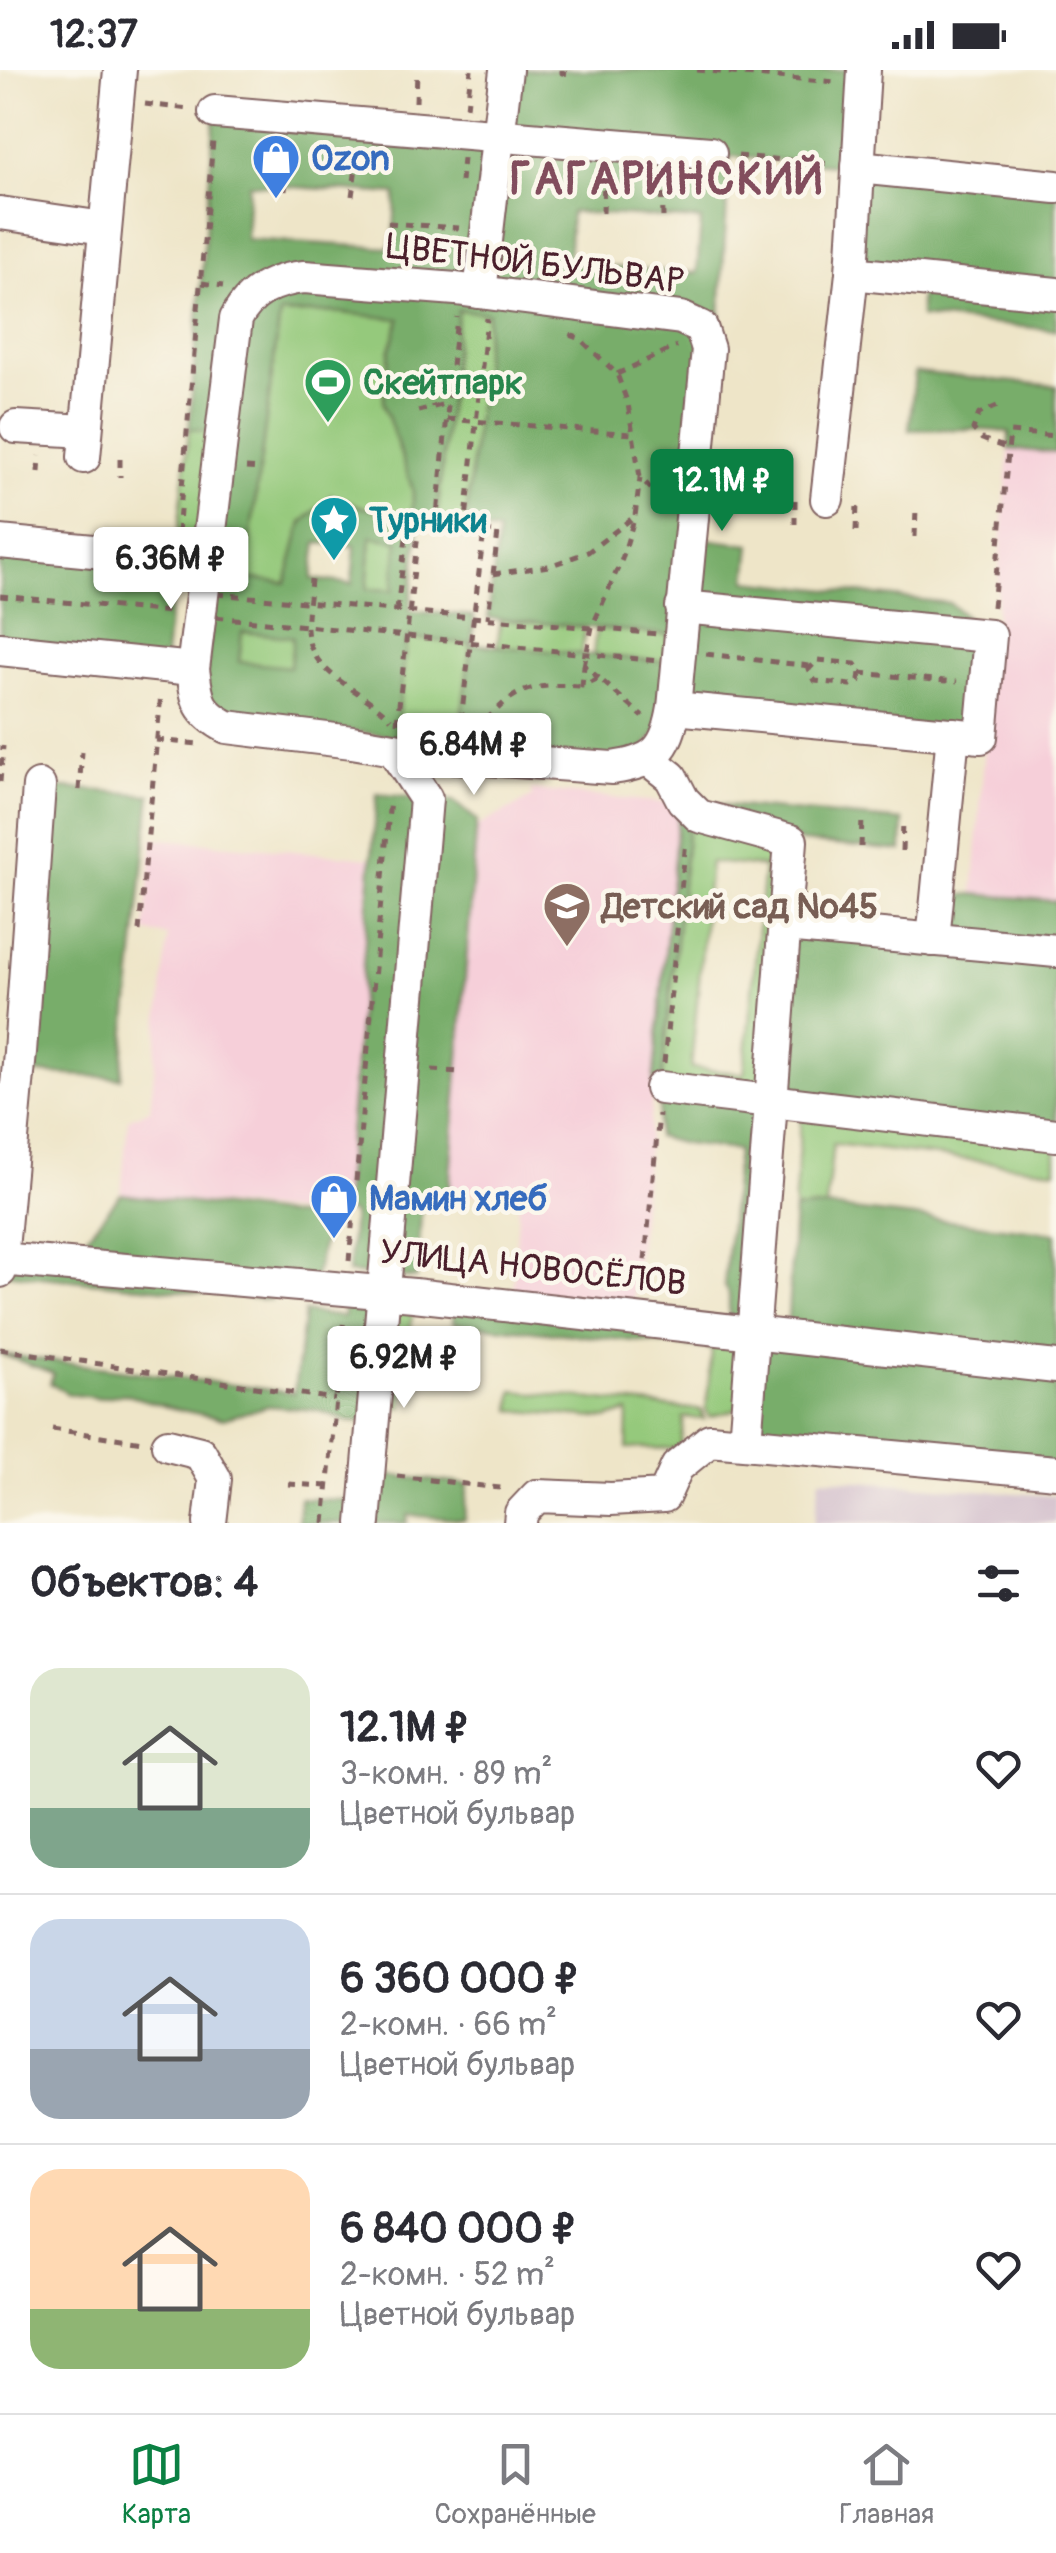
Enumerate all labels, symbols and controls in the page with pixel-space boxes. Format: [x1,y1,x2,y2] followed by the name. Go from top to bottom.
[50,11,138,59] text: 12:37
[250,132,302,200] shop icon: Ozon
[311,137,390,181] place label: Ozon
[510,152,824,208] district label: ГАГАРИНСКИЙ
[384,224,686,304] street label: ЦВЕТНОЙ БУЛЬВАР
[302,356,354,424] sports icon: Скейтпарк
[363,361,523,405] place label: Скейтпарк
[630,449,814,534] pin: 12.1M ₽
[672,461,772,501] text: 12.1M ₽
[308,494,360,562] place icon: Турники
[369,499,487,543] place label: Турники
[79,527,263,612] pin: 6.36M ₽
[115,539,227,579] text: 6.36M ₽
[382,713,566,798] pin: 6.84M ₽
[419,725,529,765] text: 6.84M ₽
[541,880,593,948] school or university icon: Детский сад №45
[600,885,878,929] place label: Детский сад №45
[308,1172,360,1240] shop icon: Мамин хлеб
[369,1177,547,1221] place label: Мамин хлеб
[378,1230,688,1306] street label: УЛИЦА НОВОСЁЛОВ
[312,1326,496,1411] pin: 6.92M ₽
[349,1338,459,1378] text: 6.92M ₽
[971,1556,1026,1611] icon: filters
[30,1557,258,1609] text: Объектов: 4
[340,1702,470,1754] text: 12.1M ₽
[110,1708,230,1828] icon: home
[971,1741,1026,1796] icon: heart
[340,1754,552,1794] text: 3-комн. · 89 m²
[340,1794,575,1834] text: Цветной бульвар
[340,1953,580,2005] text: 6 360 000 ₽
[110,1959,230,2079] icon: home
[971,1992,1026,2047] icon: heart
[340,2005,557,2045] text: 2-комн. · 66 m²
[340,2045,575,2085] text: Цветной бульвар
[340,2203,577,2255] text: 6 840 000 ₽
[110,2209,230,2329] icon: home
[971,2242,1026,2297] icon: heart
[340,2255,555,2295] text: 2-комн. · 52 m²
[340,2295,575,2335] text: Цветной бульвар
[122,2437,191,2532] tab: Карта
[434,2437,596,2532] tab: Сохранённые
[839,2437,934,2532] tab: Главная

